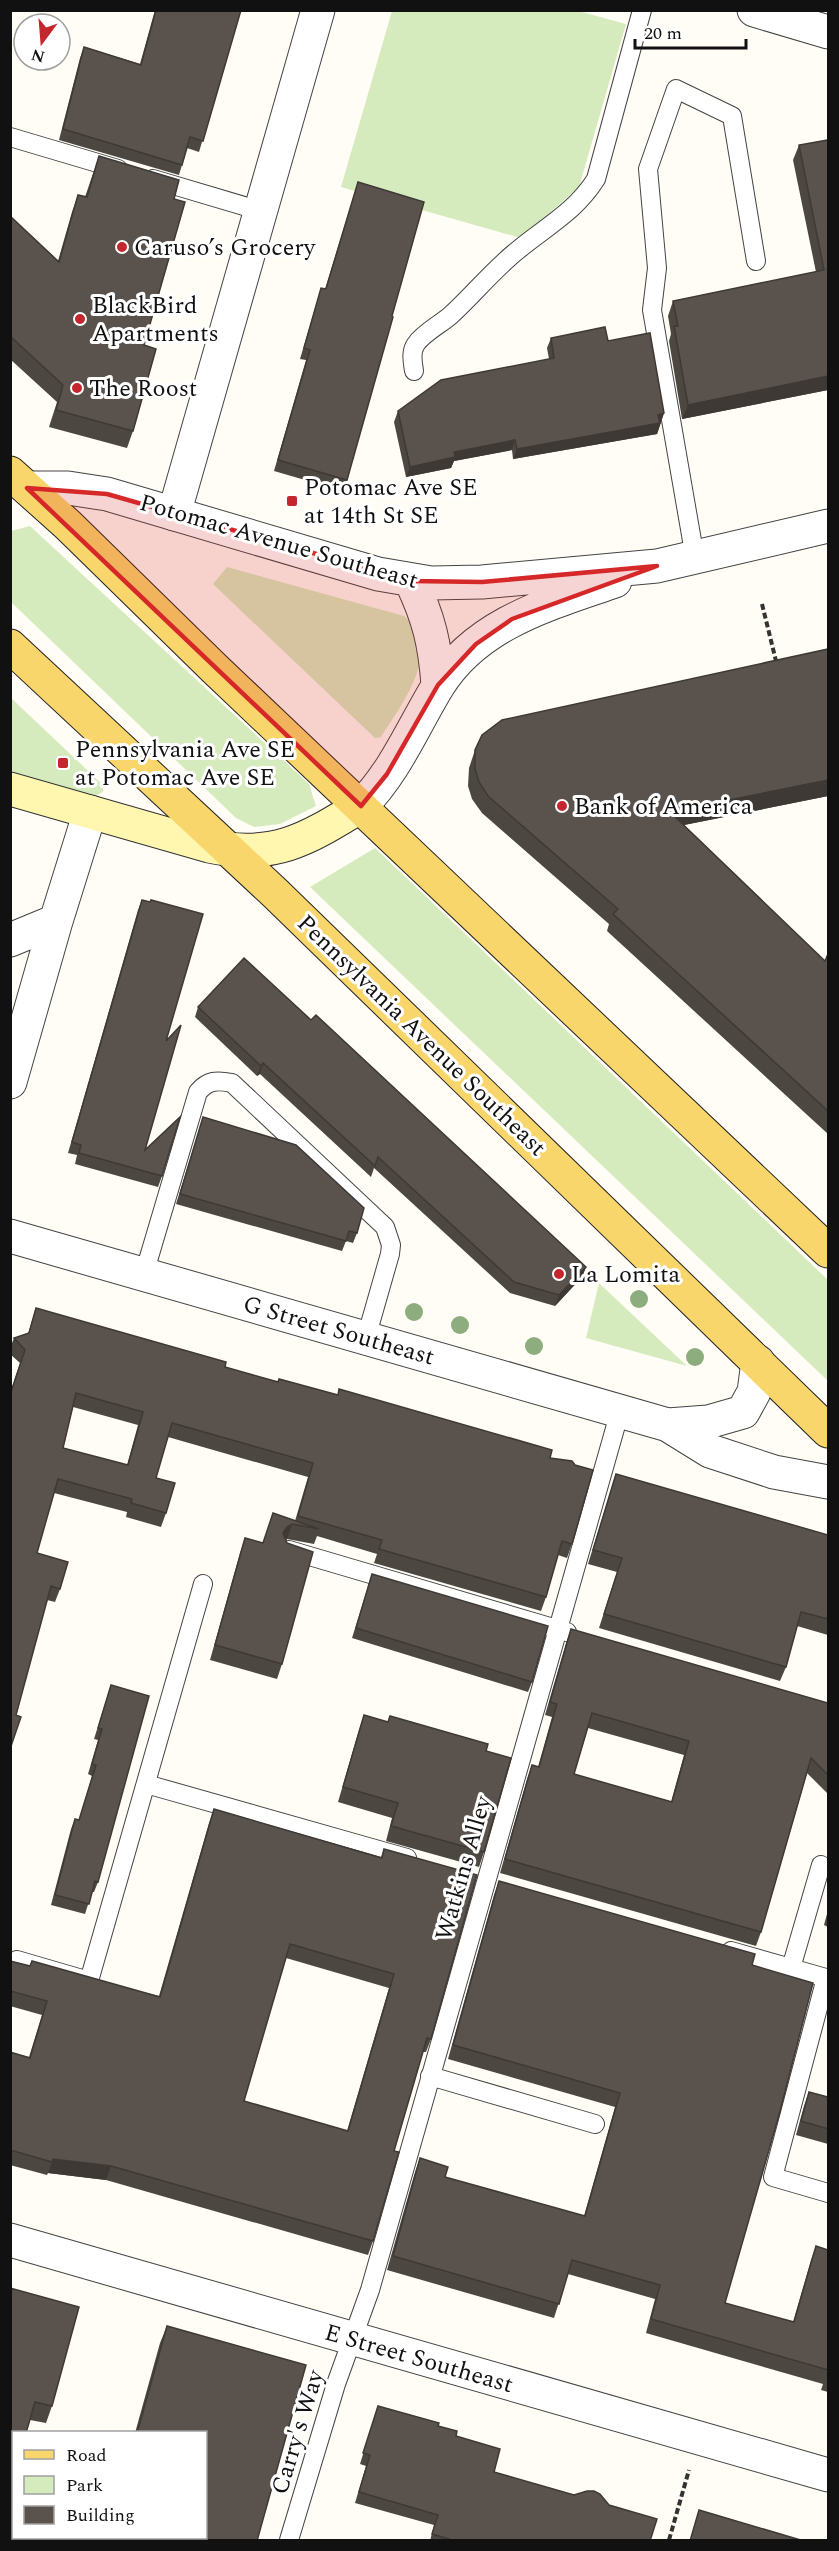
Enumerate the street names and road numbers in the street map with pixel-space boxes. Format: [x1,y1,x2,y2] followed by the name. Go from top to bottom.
[135,485,422,599] street label: Potomac Avenue Southeast
[288,906,554,1165] street label: Pennsylvania Avenue Southeast
[239,1286,439,1376] street label: G Street Southeast
[426,1790,502,1945] street label: Watkins Alley
[320,2315,517,2403] street label: E Street Southeast
[262,2364,334,2499] street label: Carry's Way

